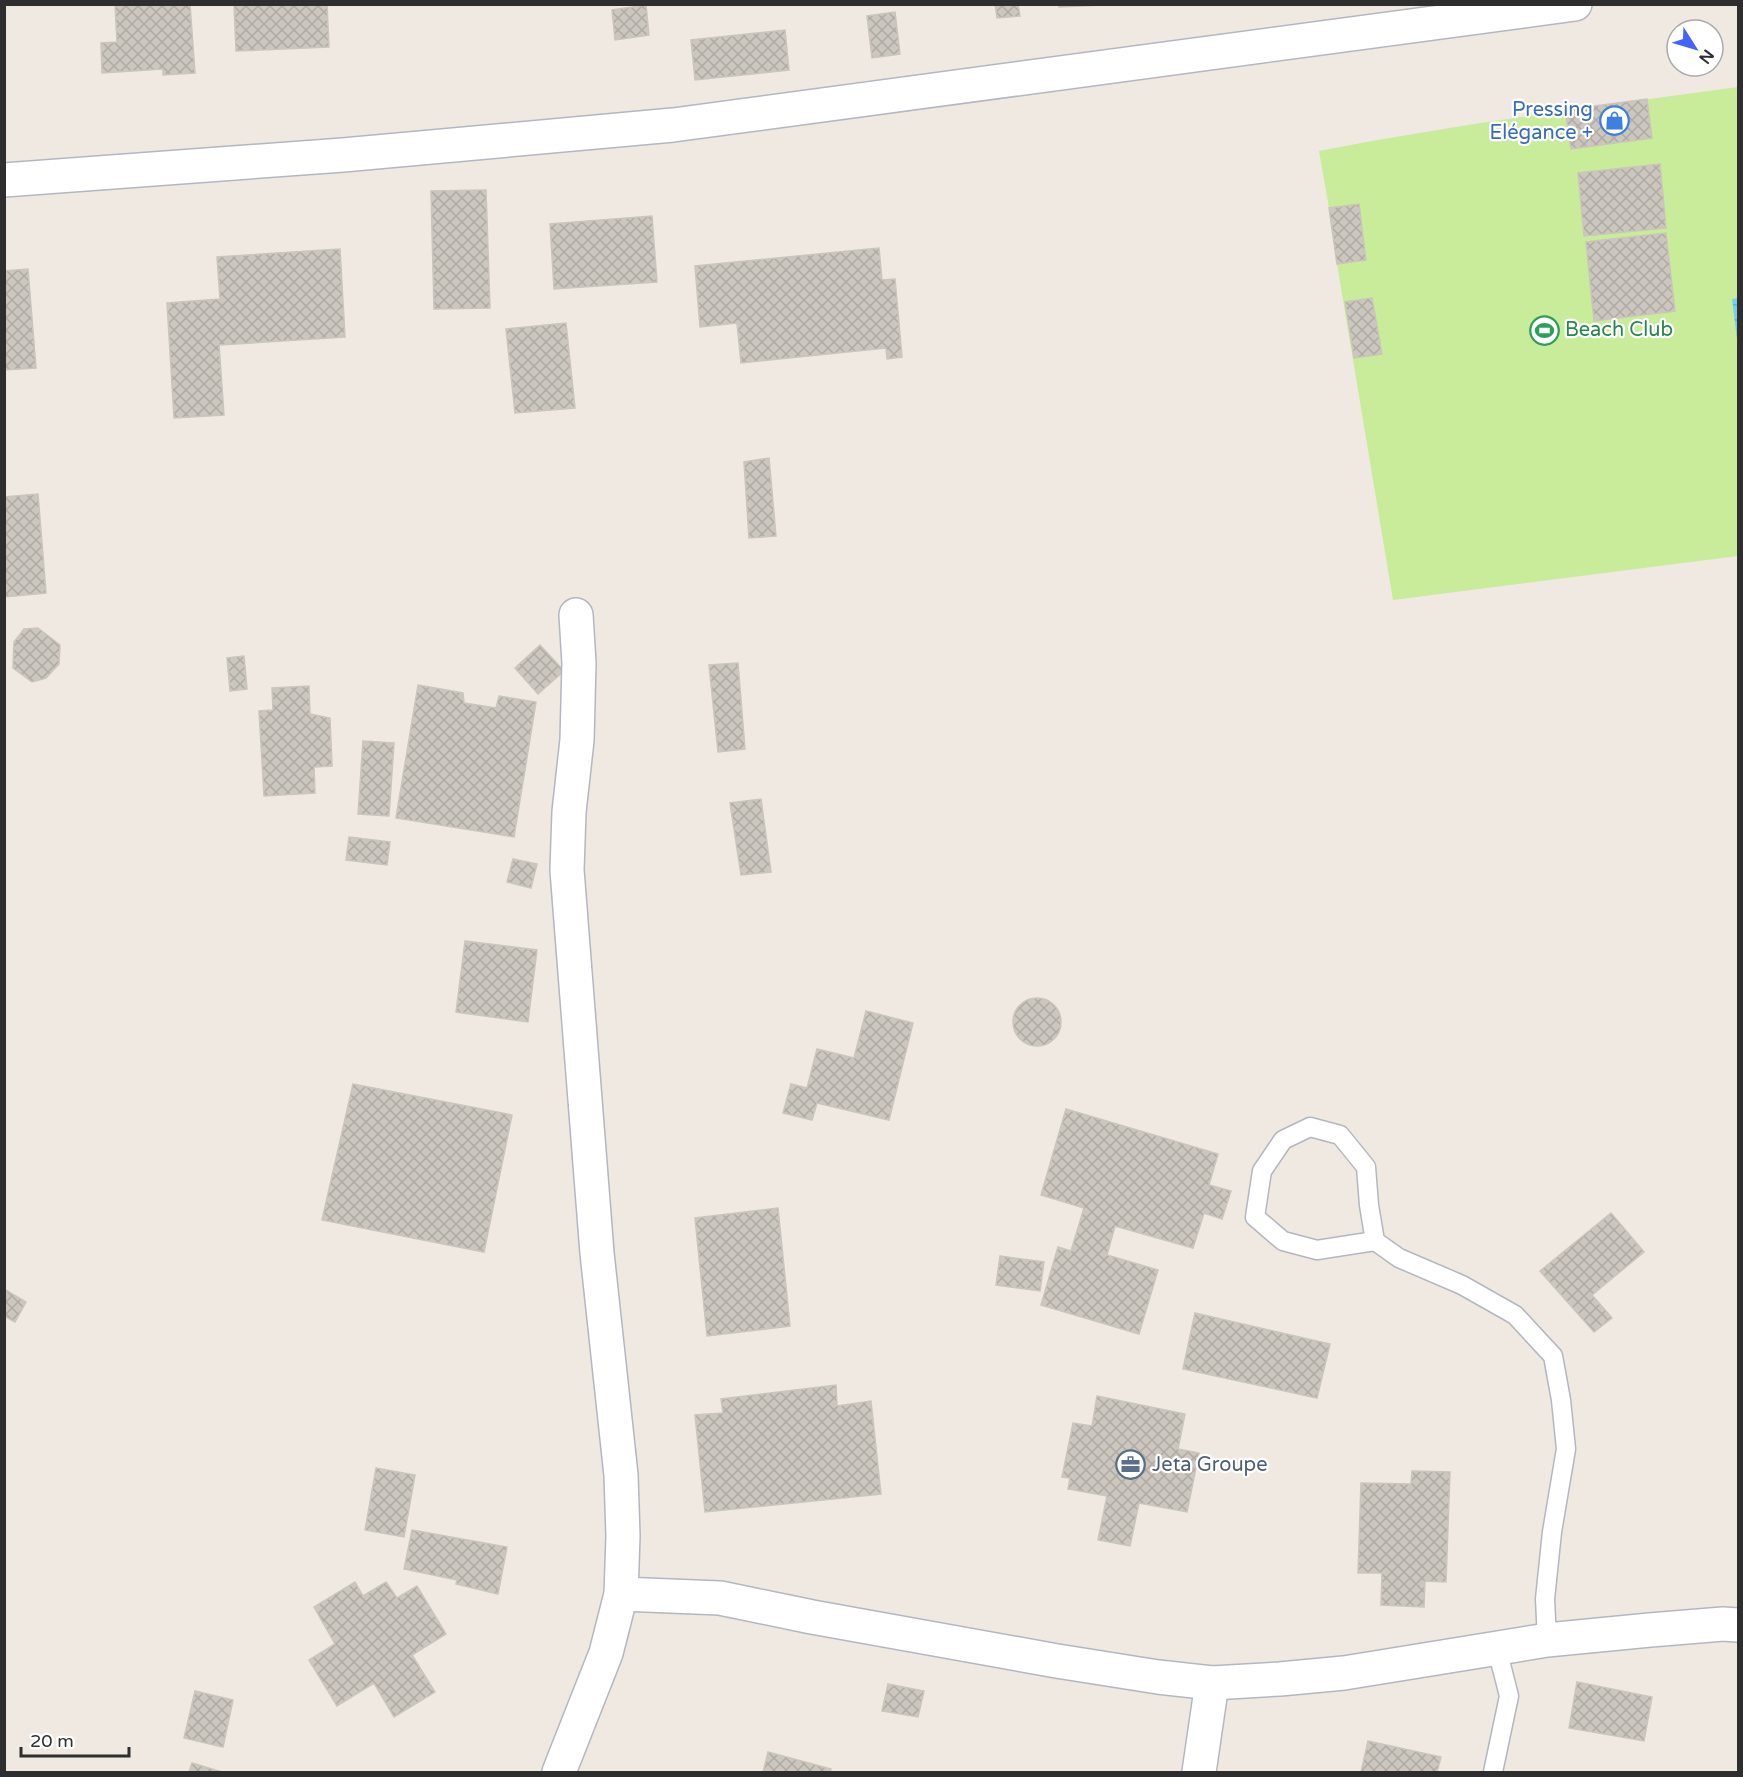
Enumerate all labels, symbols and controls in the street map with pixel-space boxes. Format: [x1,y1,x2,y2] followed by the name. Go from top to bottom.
[1665,18,1725,78] north arrow
[1694,45,1718,68] text: N
[1490,98,1593,145] place label: Pressing Elégance +
[1598,105,1630,137] shop icon: Pressing Elégance +
[1528,314,1560,346] sports icon: Beach Club
[1565,318,1673,342] place label: Beach Club
[1115,1449,1147,1481] office icon: Jeta Groupe
[1152,1453,1268,1477] place label: Jeta Groupe
[21,1720,129,1758] scale bar
[30,1730,74,1752] text: 20 m

